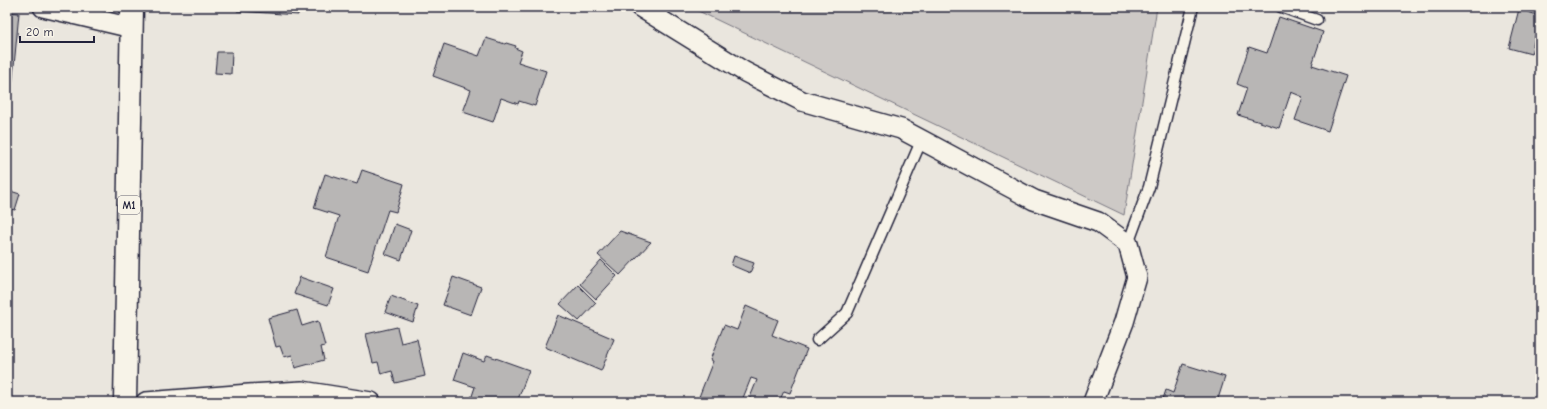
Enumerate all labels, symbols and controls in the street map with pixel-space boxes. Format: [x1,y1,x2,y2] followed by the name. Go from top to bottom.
[20,18,94,44] scale bar
[26,25,54,39] text: 20 m
[118,196,140,214] road number: M1

